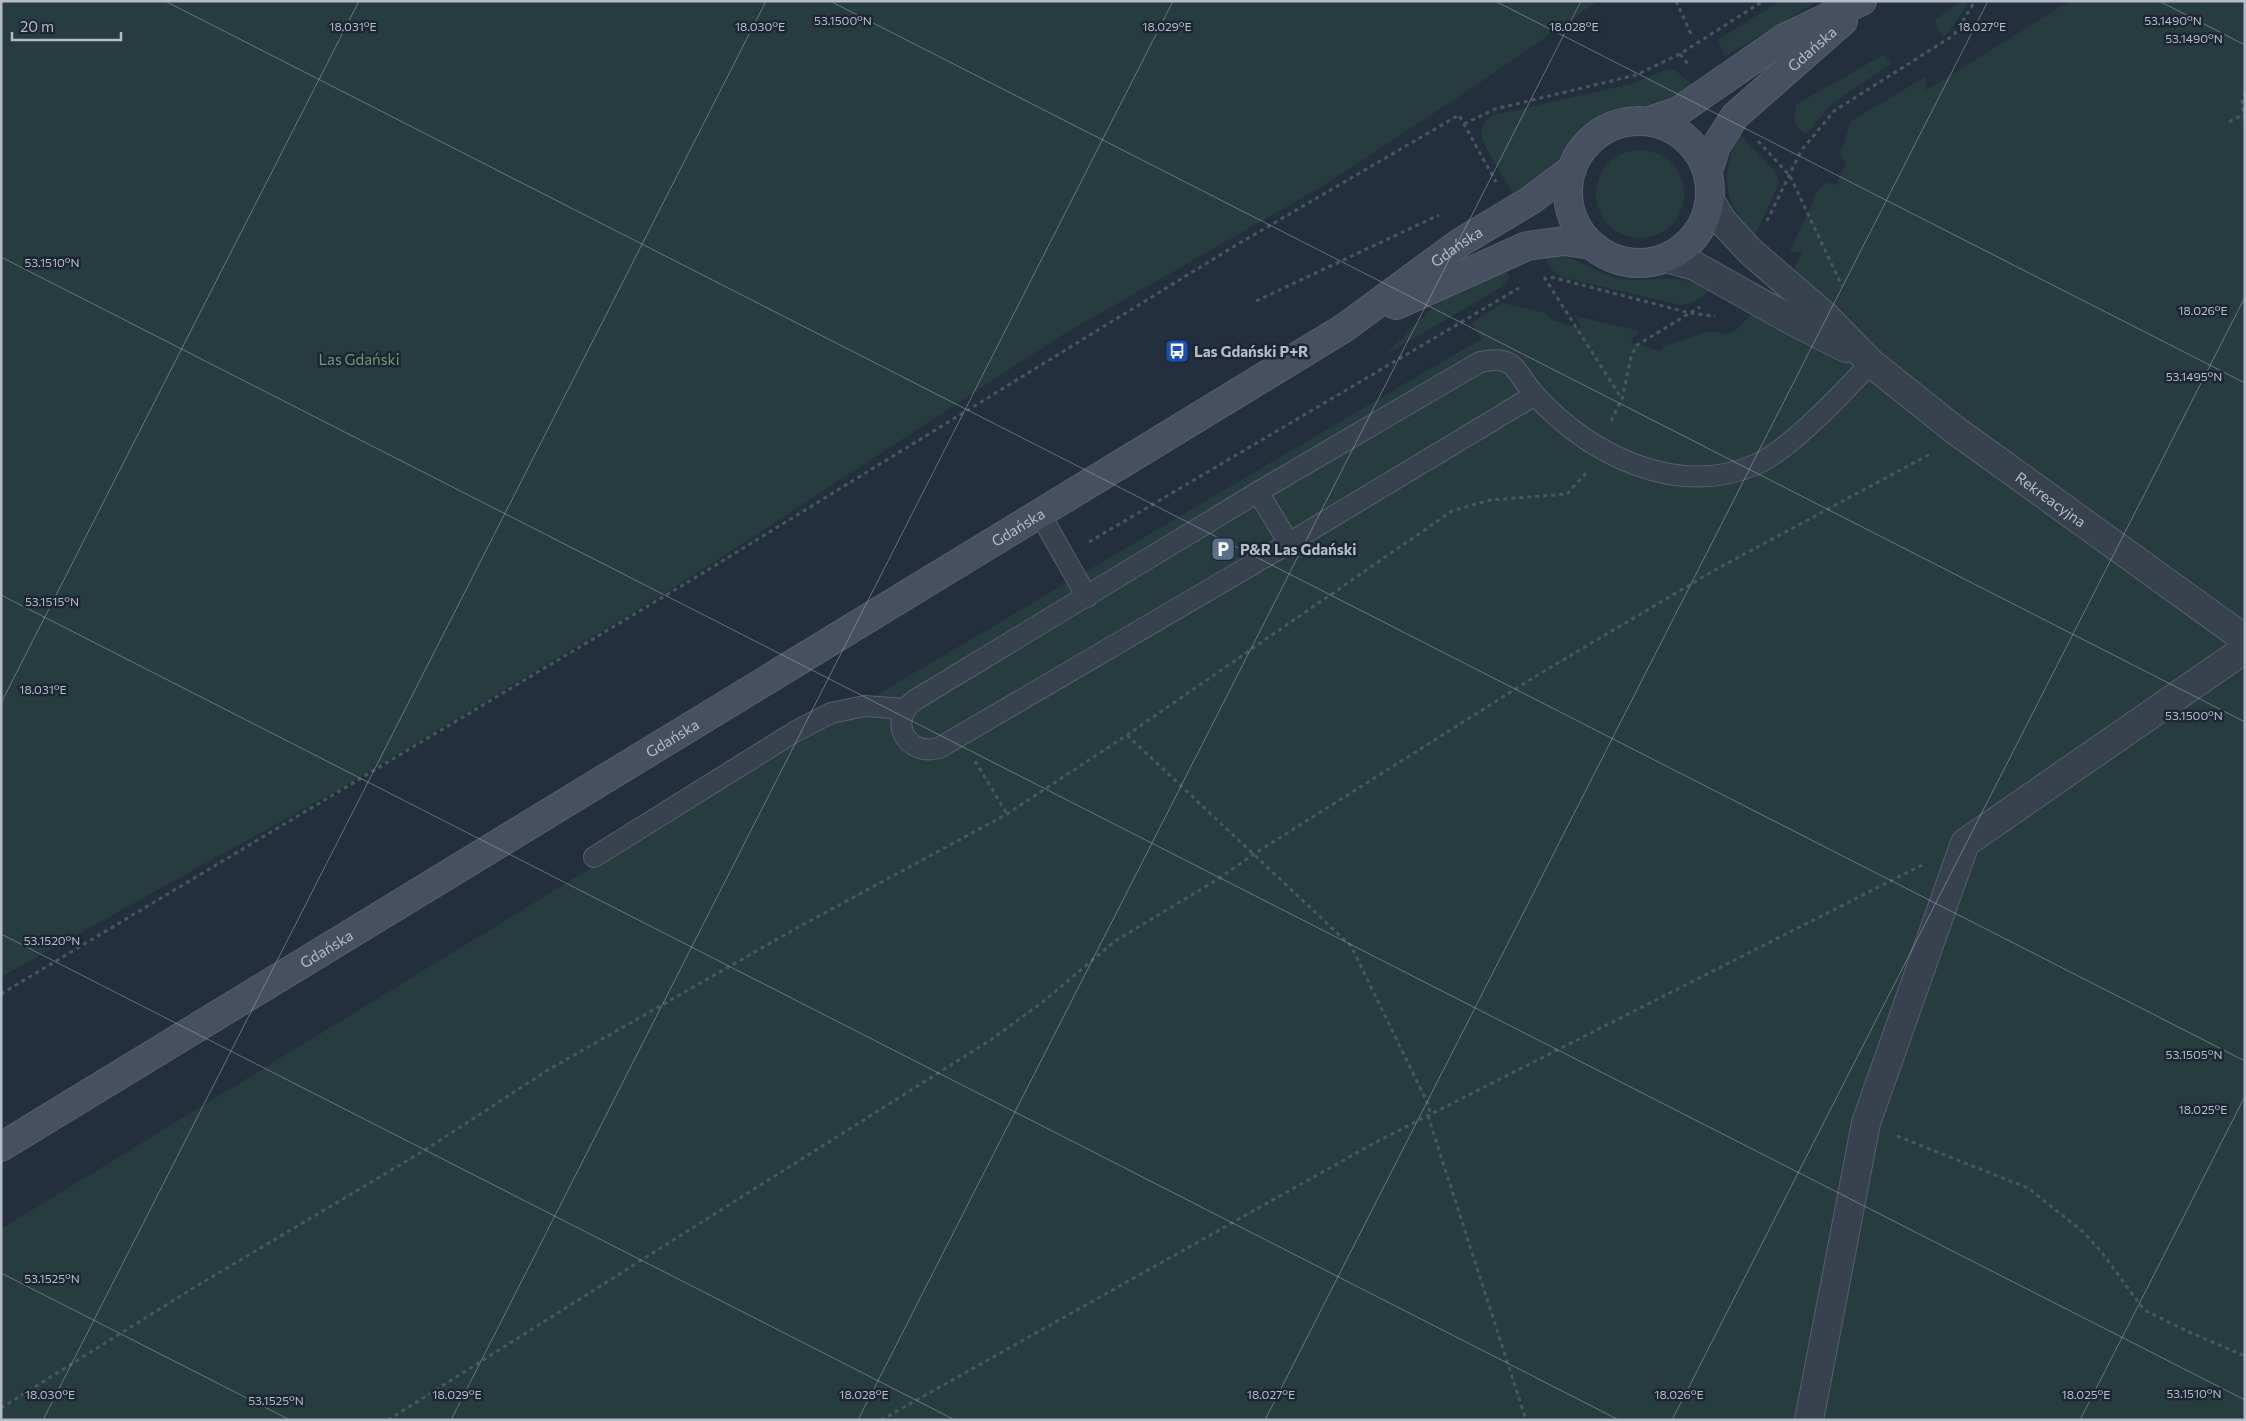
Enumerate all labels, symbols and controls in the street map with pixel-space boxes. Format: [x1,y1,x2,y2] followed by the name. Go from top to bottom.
[12,10,121,42] scale bar
[814,13,872,27] text: 53.1500°N
[2144,13,2202,27] text: 53.1490°N
[20,17,54,35] text: 20 m
[329,19,377,33] text: 18.031°E
[735,19,785,33] text: 18.030°E
[1142,19,1192,33] text: 18.029°E
[1549,19,1599,33] text: 18.028°E
[1958,19,2006,33] text: 18.027°E
[1784,22,1840,75] street label: Gdańska
[2165,31,2223,45] text: 53.1490°N
[1427,222,1486,270] street label: Gdańska
[24,255,80,269] text: 53.1510°N
[2178,303,2228,317] text: 18.026°E
[1164,338,1190,364] bus stop icon: Las Gdański P+R
[1194,342,1309,360] place label: Las Gdański P+R
[318,350,400,368] park label: Las Gdański
[2166,369,2222,383] text: 53.1495°N
[2012,468,2090,531] street label: Rekreacyjna
[988,504,1048,550] street label: Gdańska
[1210,536,1236,562] parking icon: P&R Las Gdański
[1240,540,1357,558] place label: P&R Las Gdański
[25,594,79,608] text: 53.1515°N
[19,682,67,696] text: 18.031°E
[2165,708,2223,722] text: 53.1500°N
[642,715,702,761] street label: Gdańska
[296,926,356,972] street label: Gdańska
[24,933,80,947] text: 53.1520°N
[2166,1047,2222,1061] text: 53.1505°N
[2179,1102,2227,1116] text: 18.025°E
[24,1271,80,1285] text: 53.1525°N
[2166,1386,2222,1400] text: 53.1510°N
[25,1387,75,1401] text: 18.030°E
[432,1387,482,1401] text: 18.029°E
[839,1387,889,1401] text: 18.028°E
[1247,1387,1295,1401] text: 18.027°E
[1654,1387,1704,1401] text: 18.026°E
[2062,1387,2110,1401] text: 18.025°E
[248,1393,304,1407] text: 53.1525°N

